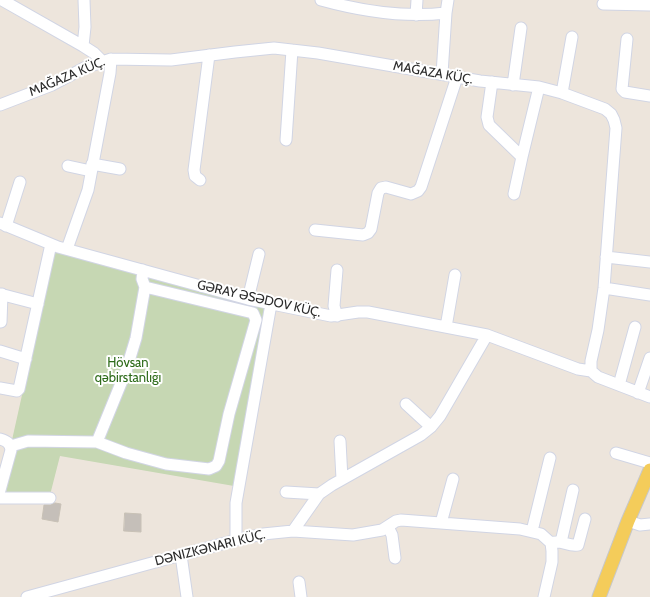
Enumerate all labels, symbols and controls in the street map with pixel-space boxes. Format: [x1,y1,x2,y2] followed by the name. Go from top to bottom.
[27,54,107,100] street label: MAĞAZA KÜÇ.
[392,58,474,88] street label: MAĞAZA KÜÇ.
[196,277,322,321] street label: GƏRAY ƏSƏDOV KÜÇ.
[95,355,161,386] park label: Hövsan qəbirstanlığı
[153,527,267,569] street label: DƏNIZKƏNARI KÜÇ.

